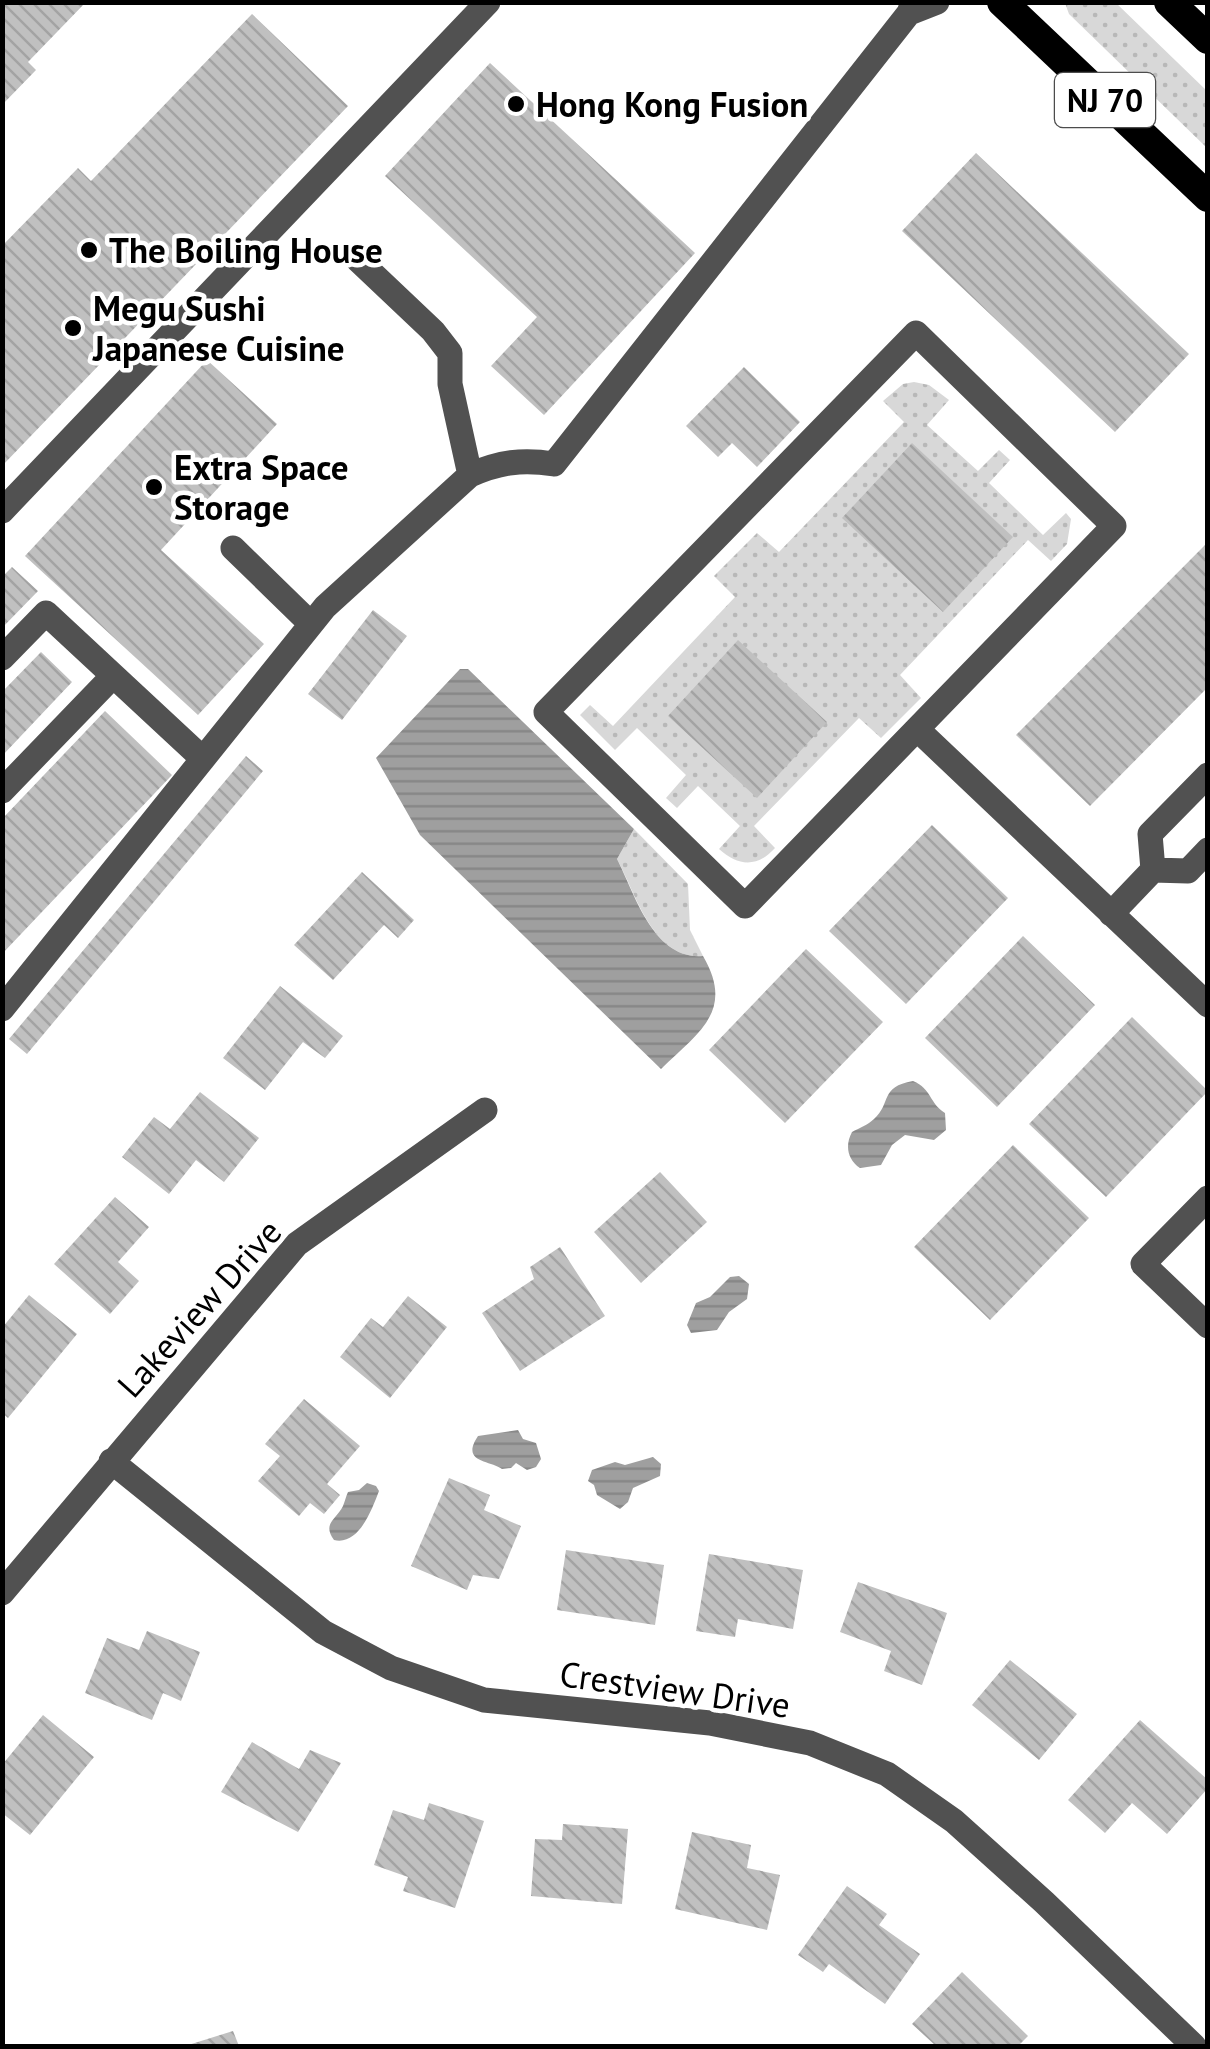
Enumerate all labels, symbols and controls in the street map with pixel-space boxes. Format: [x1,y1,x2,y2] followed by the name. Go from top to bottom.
[1055,73,1155,127] road number: NJ 70
[536,81,808,127] place label: Hong Kong Fusion
[505,93,527,115] marker: Hong Kong Fusion
[109,227,383,273] place label: The Boiling House
[78,239,100,261] marker: The Boiling House
[92,285,345,371] place label: Megu Sushi Japanese Cuisine
[62,317,84,339] marker: Megu Sushi Japanese Cuisine
[174,444,349,530] place label: Extra Space Storage
[143,476,165,498] marker: Extra Space Storage
[107,1209,291,1407] street label: Lakeview Drive
[557,1650,793,1728] street label: Crestview Drive

